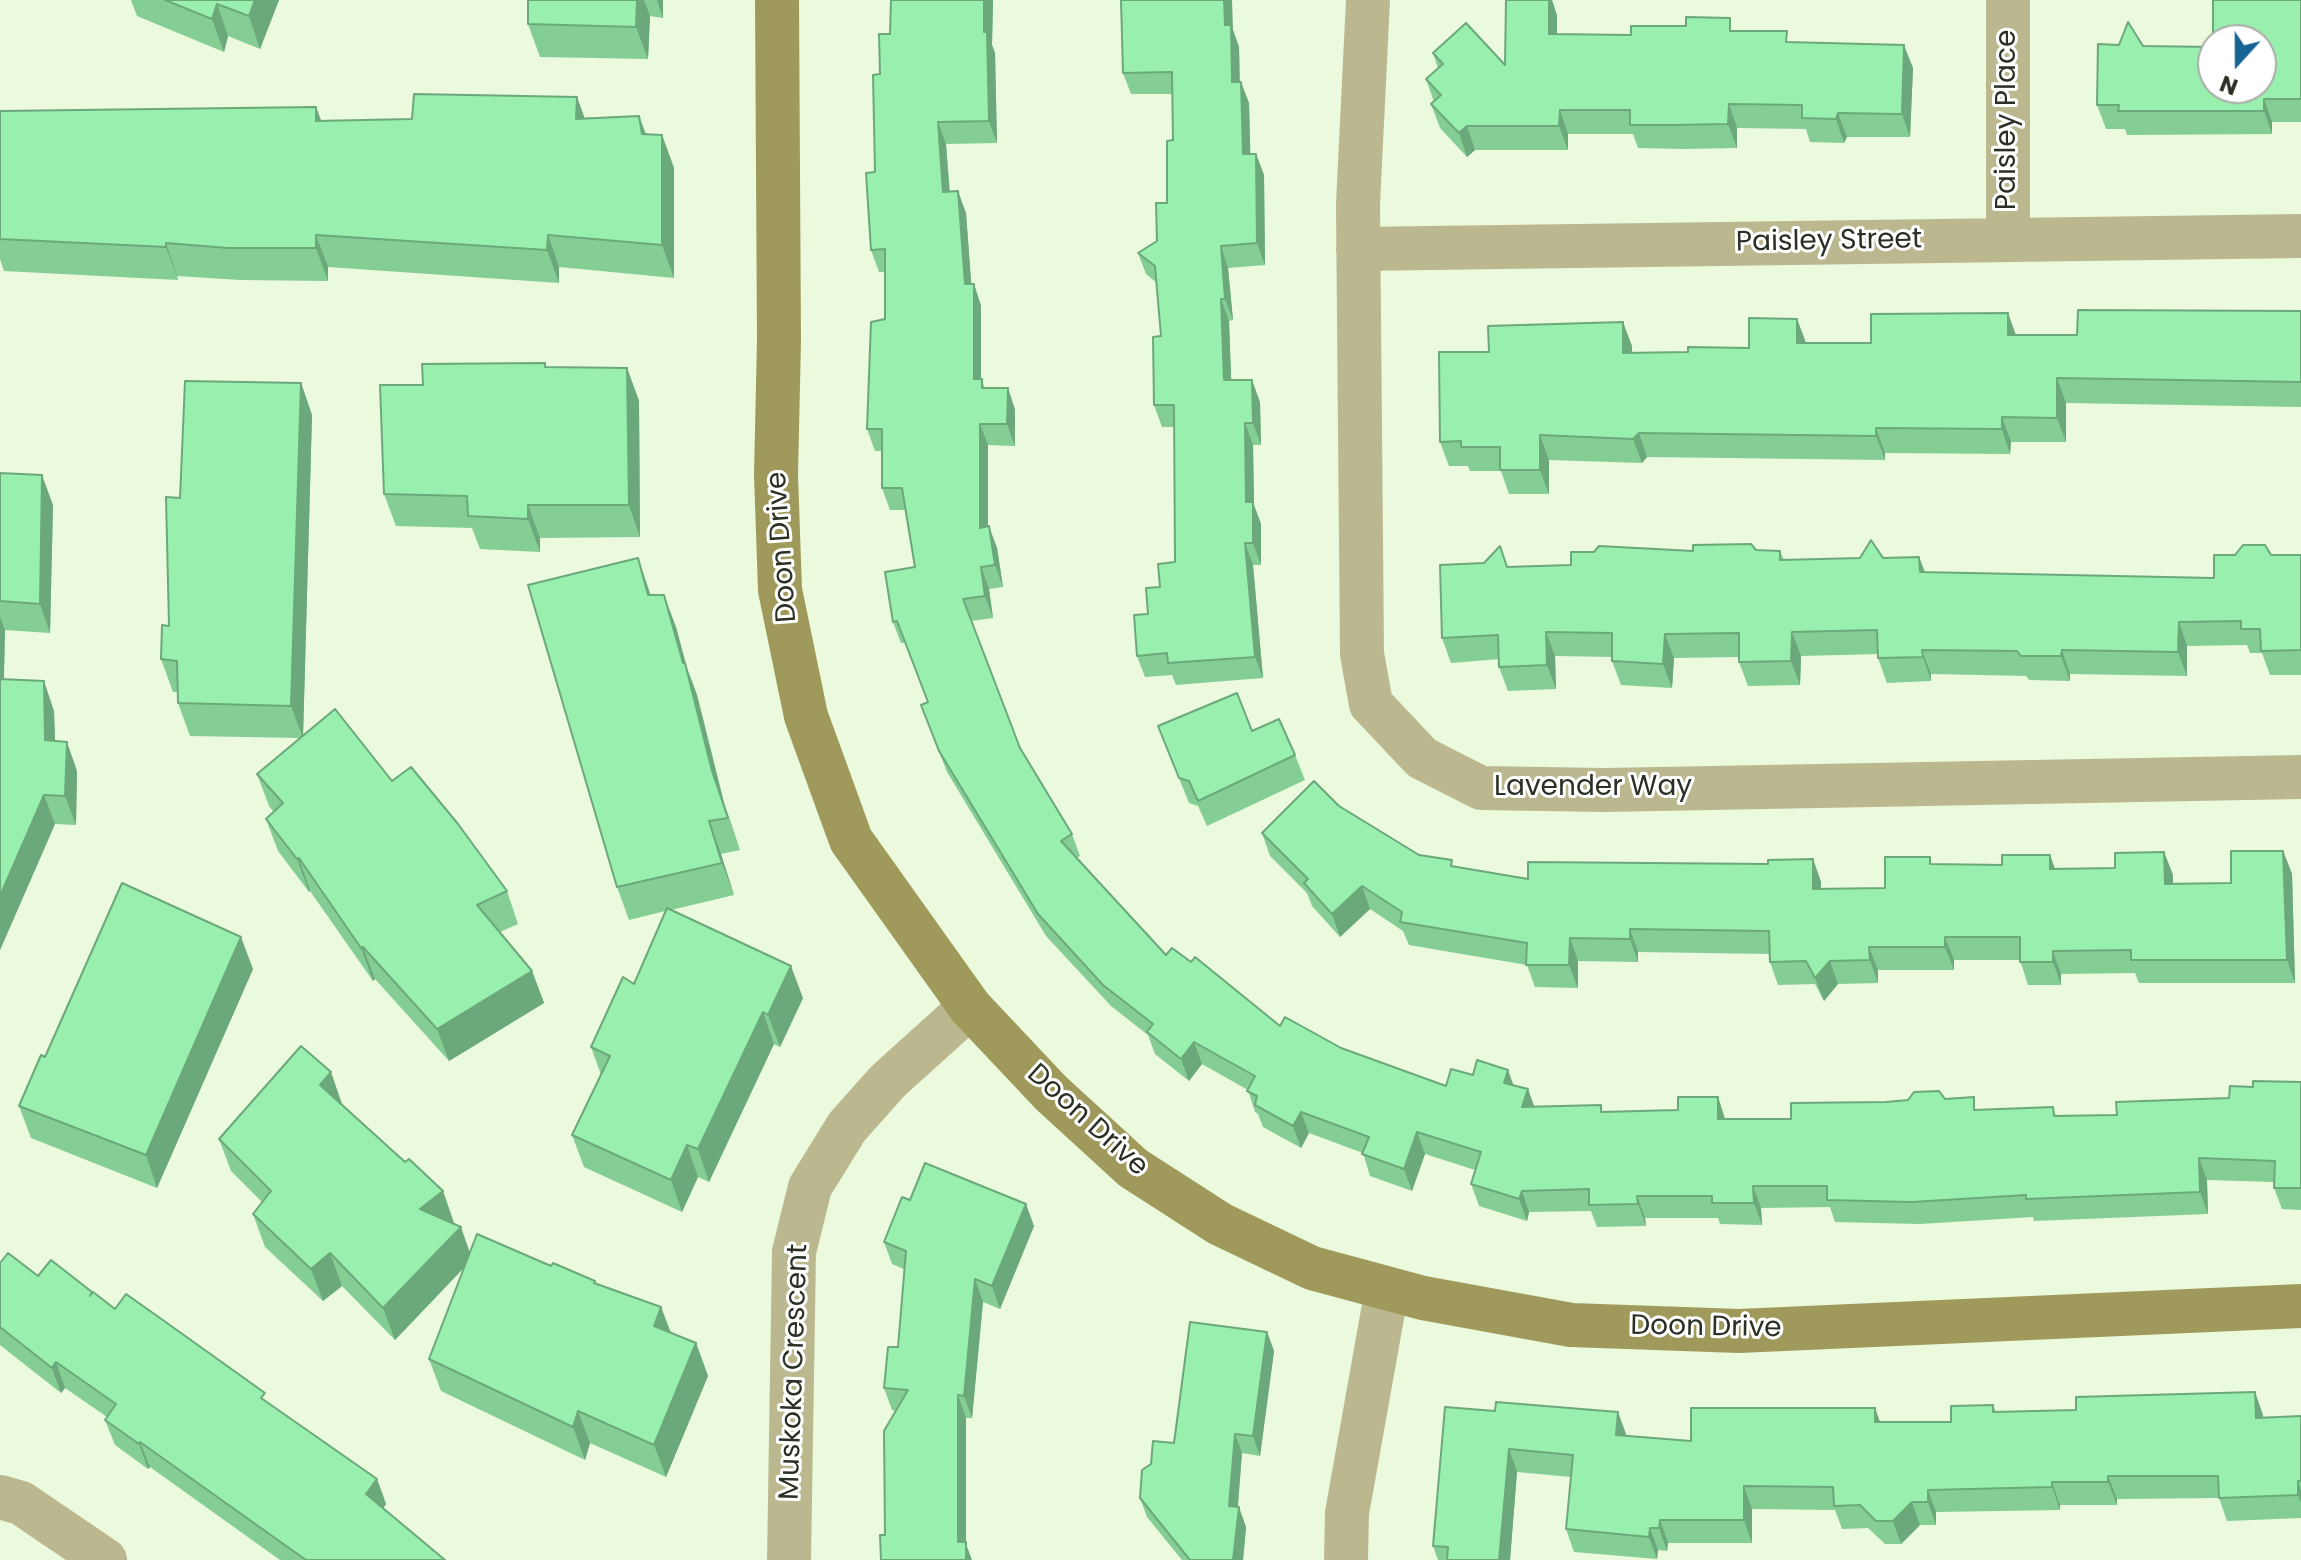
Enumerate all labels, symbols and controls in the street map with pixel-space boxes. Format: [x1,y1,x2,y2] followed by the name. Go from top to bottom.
[2197,24,2277,104] north arrow
[1991,30,2025,210] street label: Paisley Place
[2216,68,2242,102] text: N
[1736,224,1922,260] street label: Paisley Street
[761,470,805,624] street label: Doon Drive
[1494,771,1692,805] street label: Lavender Way
[1020,1058,1154,1184] street label: Doon Drive
[774,1243,816,1501] street label: Muskoka Crescent
[1630,1310,1782,1346] street label: Doon Drive

